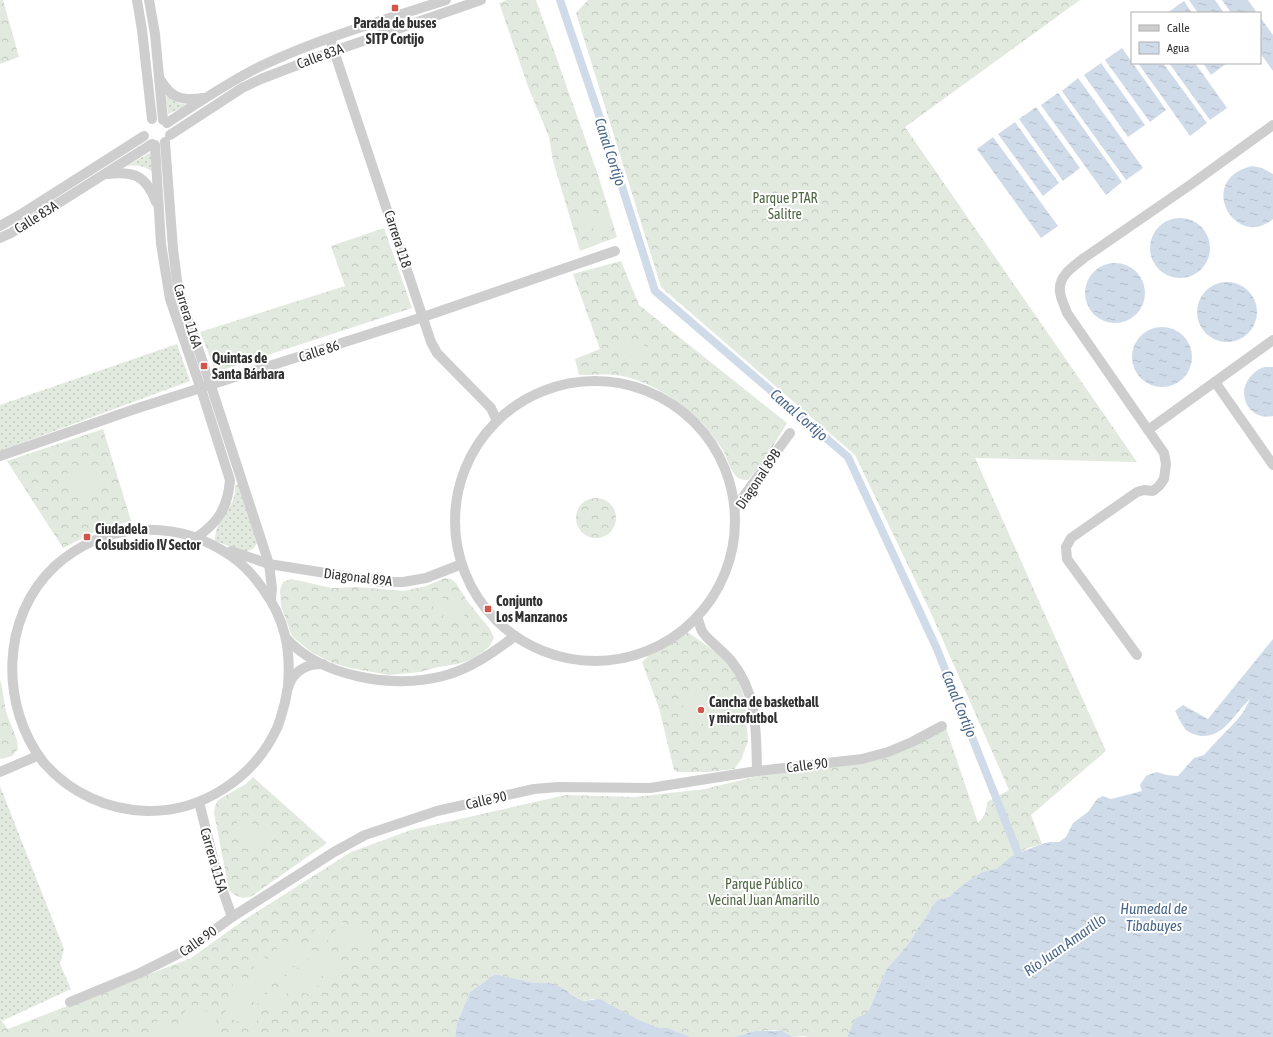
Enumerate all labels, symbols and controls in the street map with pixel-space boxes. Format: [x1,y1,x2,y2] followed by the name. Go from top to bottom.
[390,3,400,13] marker: Parada de buses SITP Cortijo
[1131,12,1261,64] legend
[353,15,437,47] place label: Parada de buses SITP Cortijo
[1167,21,1190,35] text: Calle
[295,40,346,72] street label: Calle 83A
[1167,41,1189,55] text: Agua
[592,116,629,188] water label: Canal Cortijo
[752,190,818,222] park label: Parque PTAR Salitre
[11,197,61,237] street label: Calle 83A
[381,208,415,270] street label: Carrera 118
[171,282,205,350] street label: Carrera 116A
[297,337,342,365] street label: Calle 86
[212,350,285,382] place label: Quintas de Santa Bárbara
[199,361,209,371] marker: Quintas de Santa Bárbara
[767,385,831,444] water label: Canal Cortijo
[732,446,784,512] street label: Diagonal 89B
[95,521,202,553] place label: Ciudadela Colsubsidio IV Sector
[82,532,92,542] marker: Ciudadela Colsubsidio IV Sector
[323,565,393,589] street label: Diagonal 89A
[496,593,567,625] place label: Conjunto Los Manzanos
[483,604,493,614] marker: Conjunto Los Manzanos
[938,668,981,740] water label: Canal Cortijo
[709,694,819,726] place label: Cancha de basketball y microfutbol
[696,705,706,715] marker: Cancha de basketball y microfutbol
[785,754,829,775] street label: Calle 90
[464,787,508,812] street label: Calle 90
[197,826,231,894] street label: Carrera 115A
[708,876,820,908] park label: Parque Público Vecinal Juan Amarillo
[1120,900,1188,934] water label: Humedal de Tibabuyes
[1020,910,1109,979] water label: Río Juan Amarillo
[176,922,220,959] street label: Calle 90

